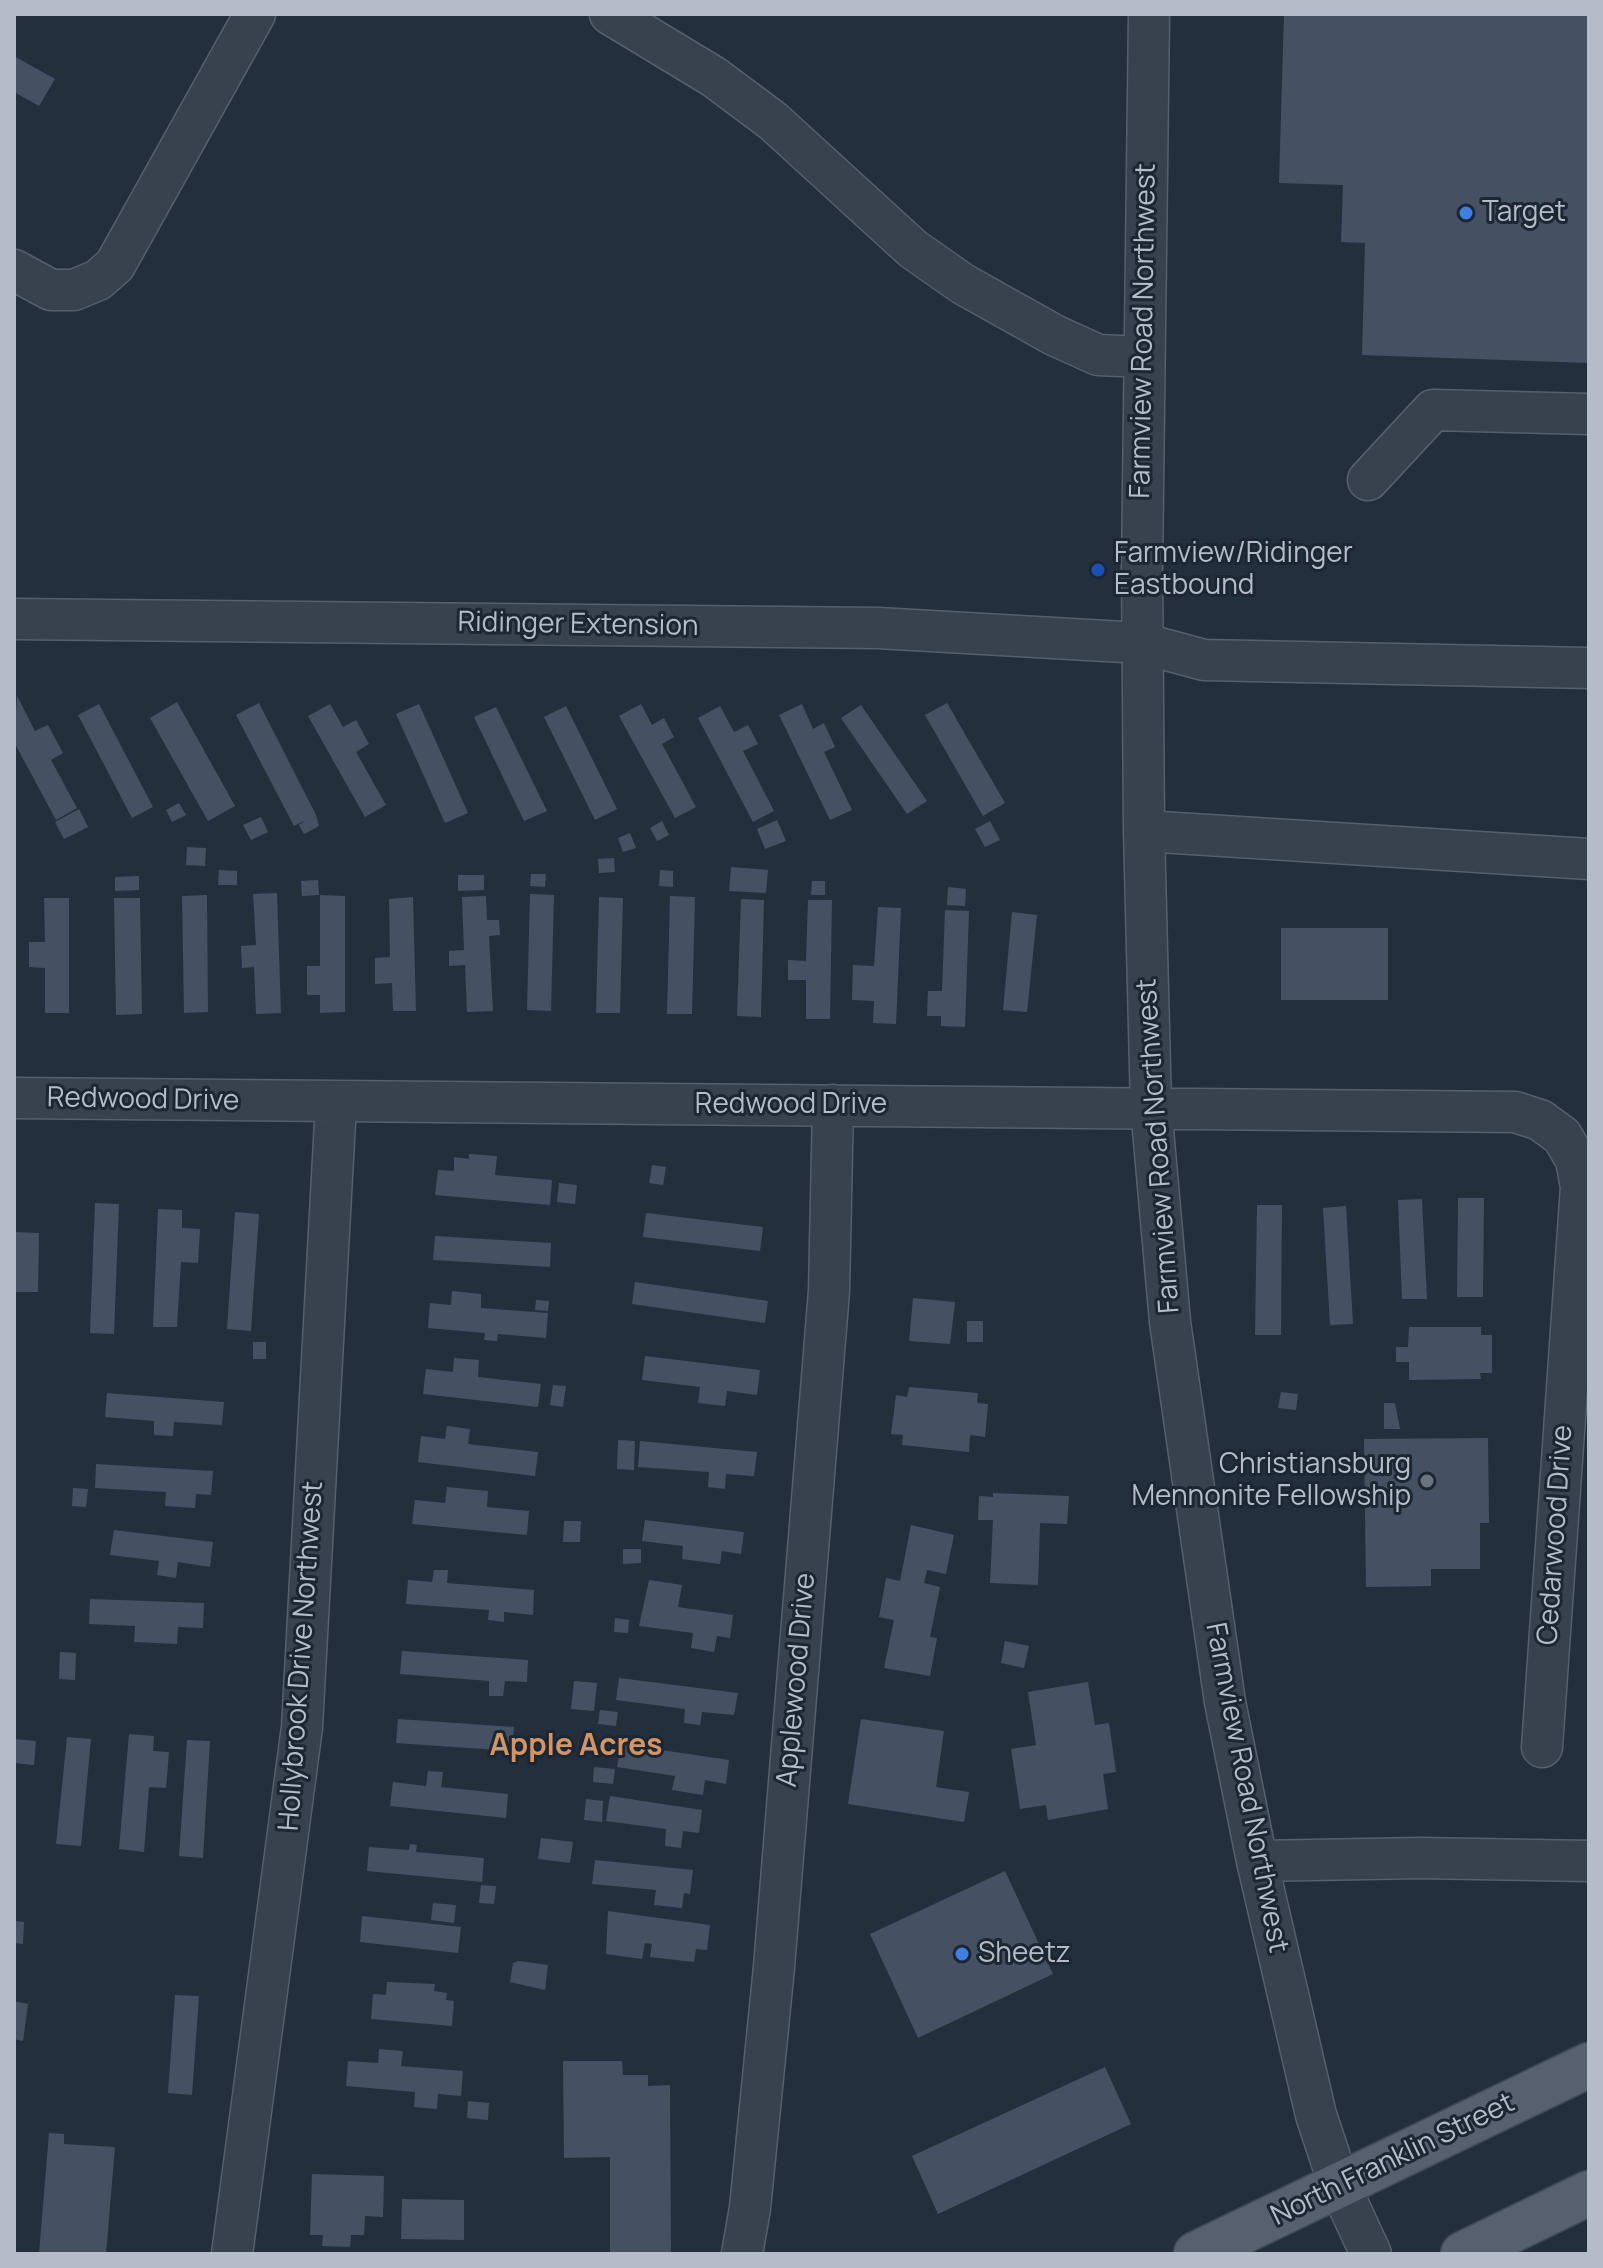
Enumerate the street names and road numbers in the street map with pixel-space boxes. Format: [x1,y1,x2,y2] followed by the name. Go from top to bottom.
[1124,163,1164,499] street label: Farmview Road Northwest
[457,606,699,644] street label: Ridinger Extension
[1131,978,1187,1314] street label: Farmview Road Northwest
[47,1082,239,1118] street label: Redwood Drive
[695,1088,887,1122] street label: Redwood Drive
[1532,1424,1580,1646] street label: Cedarwood Drive
[273,1480,331,1832] street label: Hollybrook Drive Northwest
[771,1571,823,1789] street label: Applewood Drive
[1198,1620,1294,1956] street label: Farmview Road Northwest
[1266,2086,1520,2234] street label: North Franklin Street

